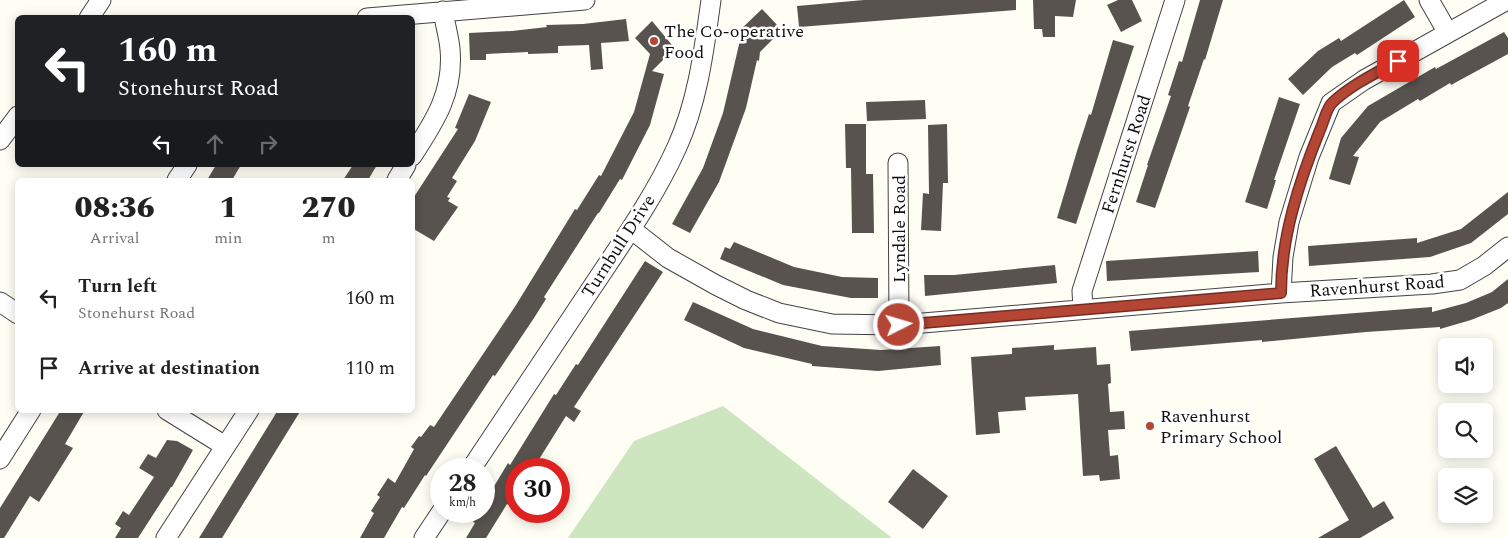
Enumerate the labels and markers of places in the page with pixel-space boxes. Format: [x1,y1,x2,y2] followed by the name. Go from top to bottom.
[664,18,804,66] place label: The Co-operative Food
[648,35,660,47] marker: The Co-operative Food
[1377,40,1419,82] pin
[1160,403,1282,451] place label: Ravenhurst Primary School
[1144,420,1156,432] marker: Ravenhurst Primary School

